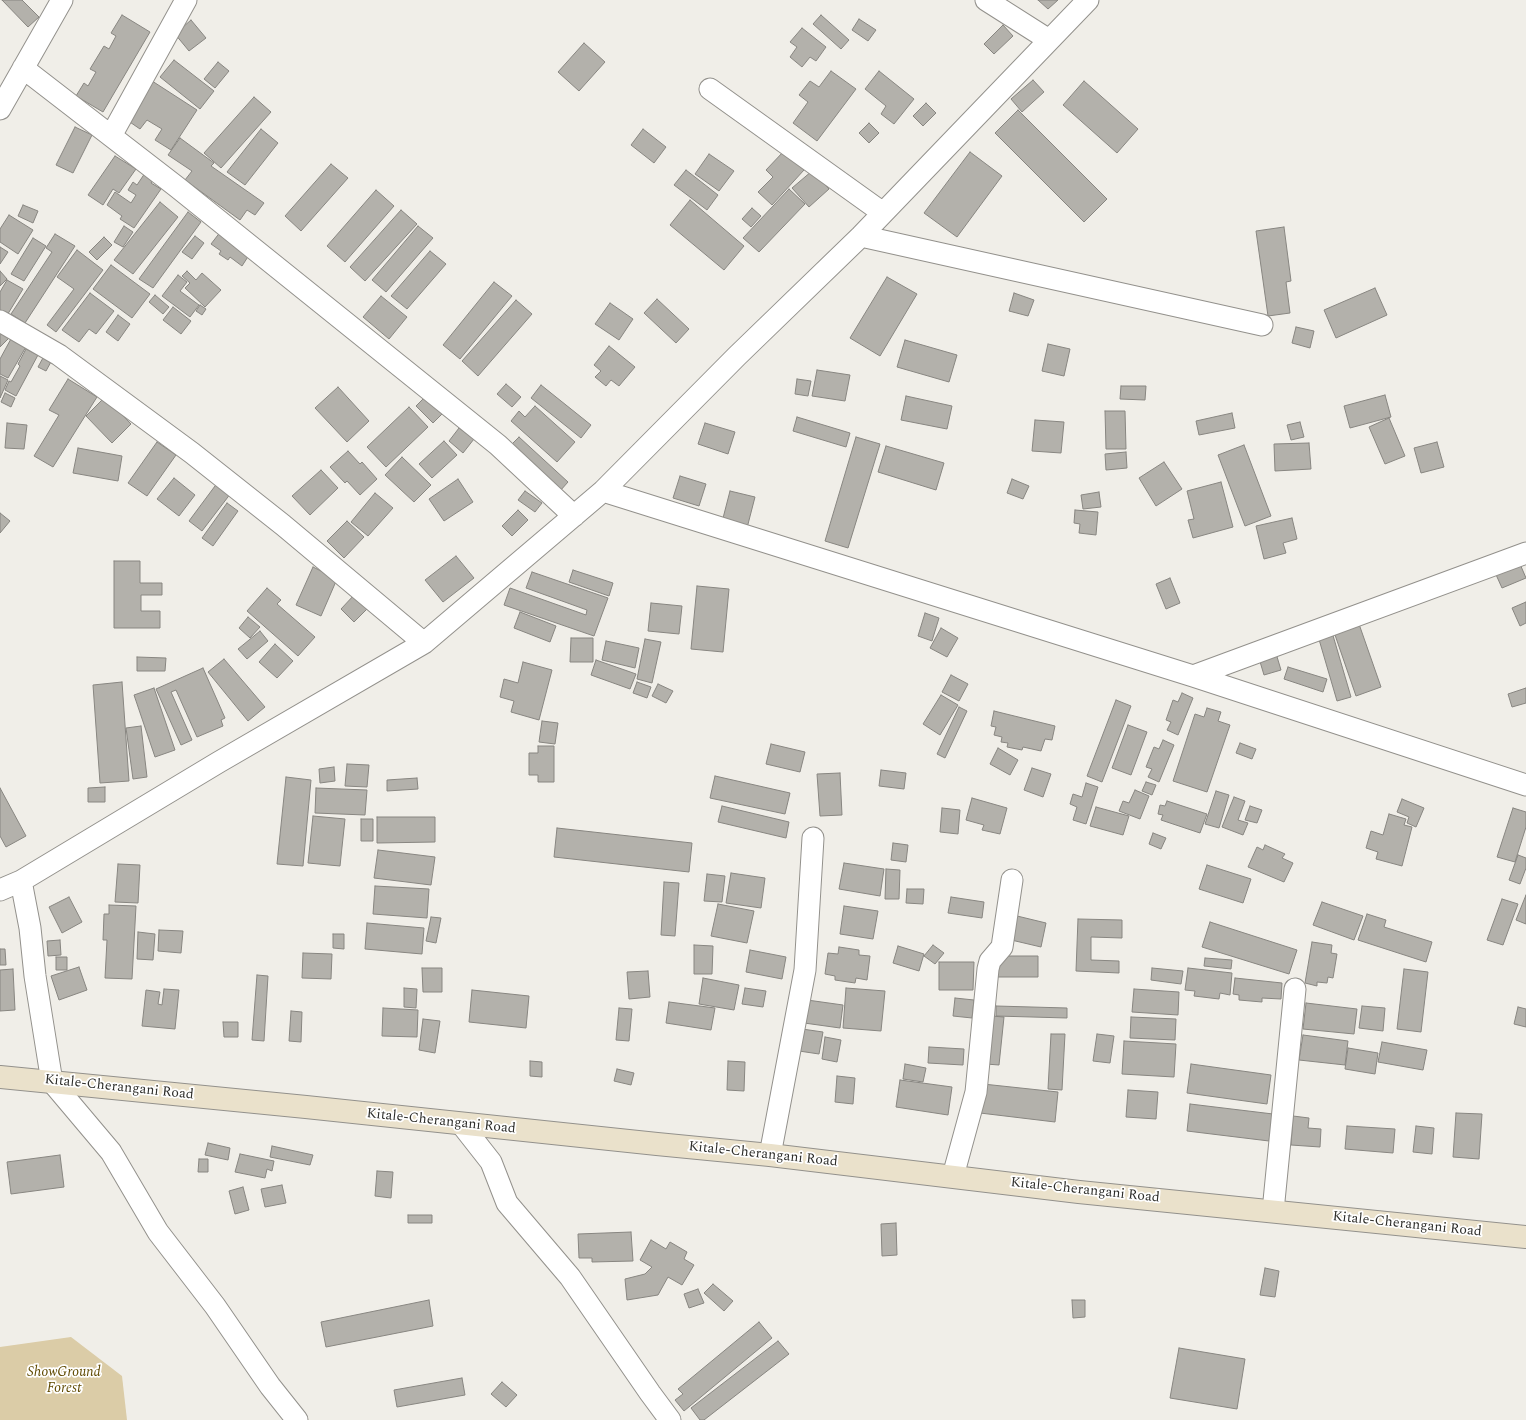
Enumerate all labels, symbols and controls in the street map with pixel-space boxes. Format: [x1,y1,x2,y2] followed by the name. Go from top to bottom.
[44,1072,194,1104] street label: Kitale-Cherangani Road
[366,1106,516,1138] street label: Kitale-Cherangani Road
[688,1139,838,1171] street label: Kitale-Cherangani Road
[1010,1175,1160,1207] street label: Kitale-Cherangani Road
[1332,1209,1482,1241] street label: Kitale-Cherangani Road
[27,1365,101,1398] park label: ShowGround Forest

